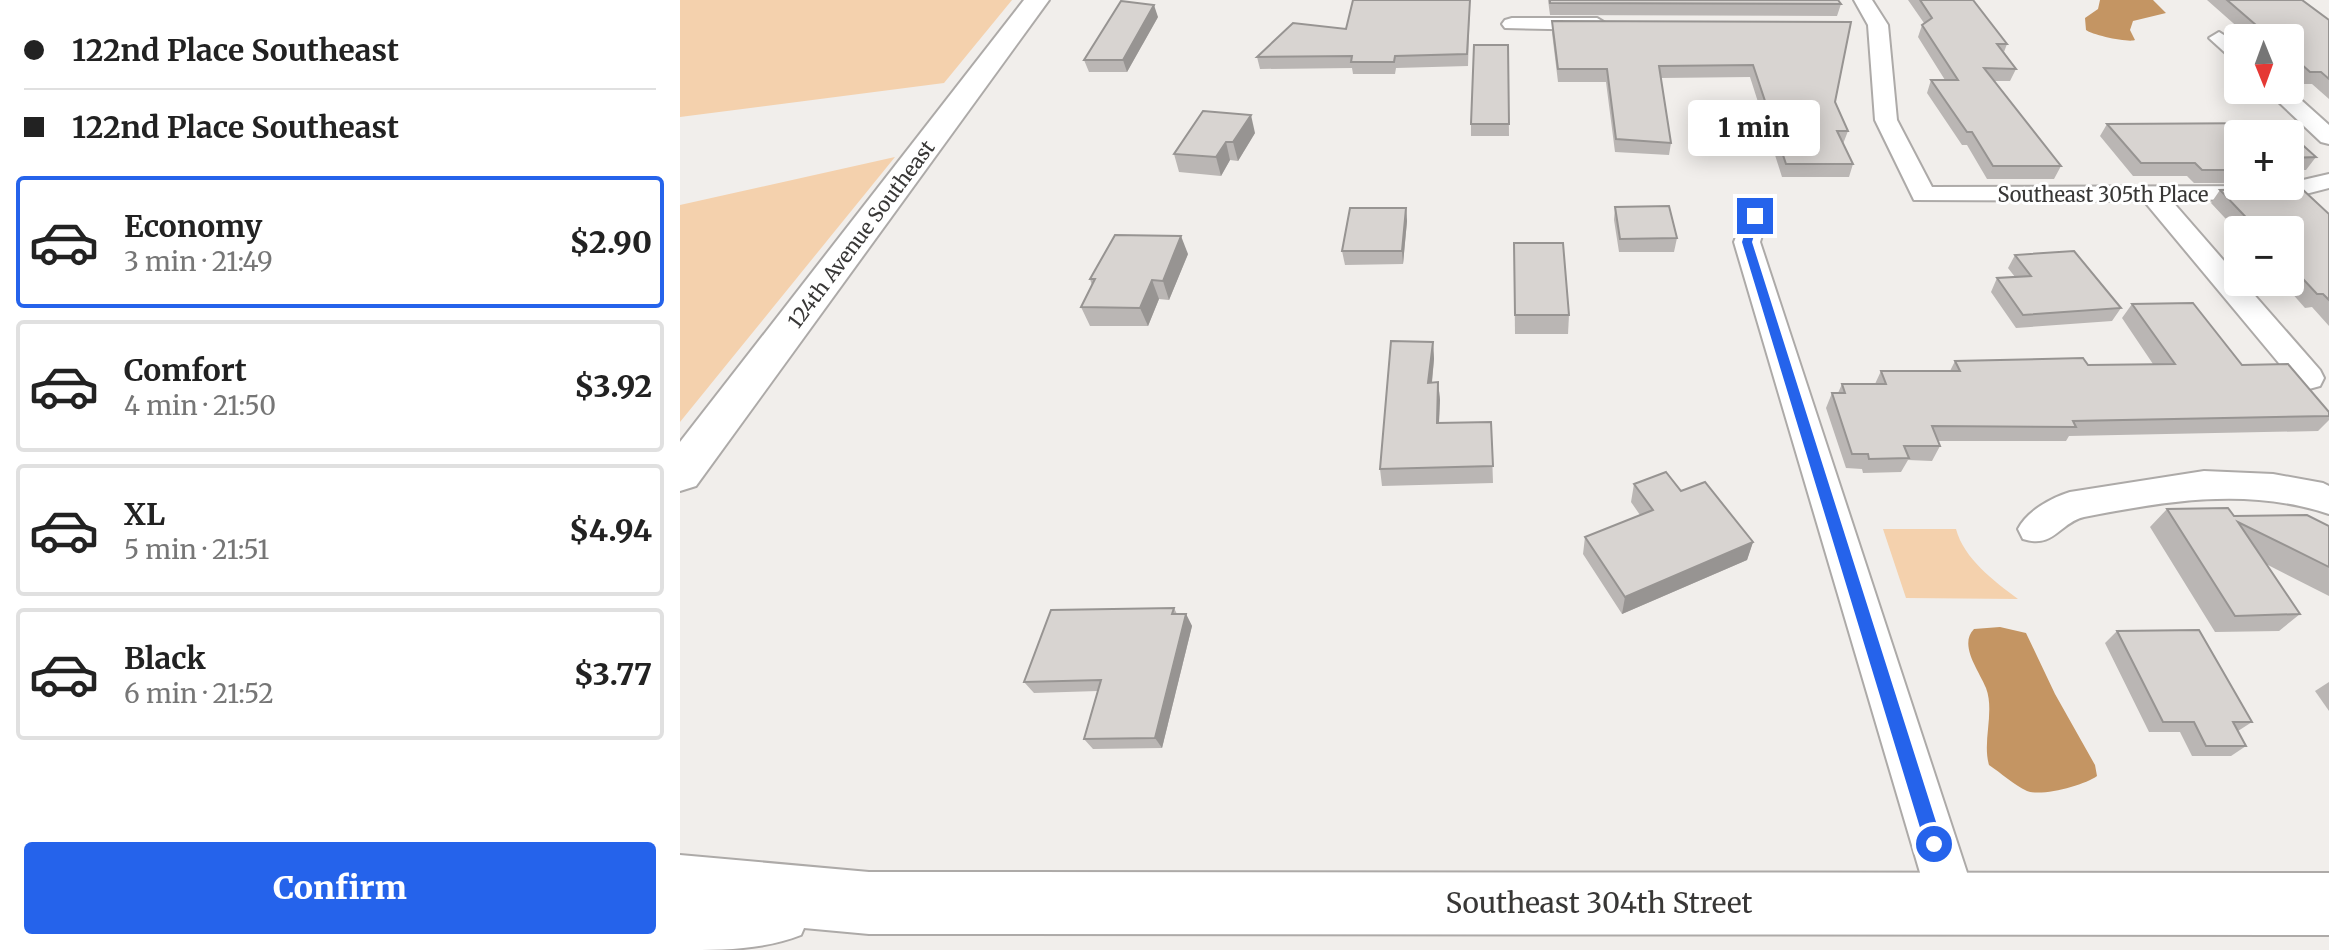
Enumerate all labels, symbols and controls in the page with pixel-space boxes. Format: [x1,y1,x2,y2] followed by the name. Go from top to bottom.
[2224,24,2304,104] north arrow
[2224,24,2304,296] map controls
[72,31,399,69] text: 122nd Place Southeast
[1689,100,1821,156] callout: 1 min
[72,108,399,146] text: 122nd Place Southeast
[1718,111,1790,144] text: 1 min
[2224,120,2304,200] button: +
[782,135,940,333] street label: 124th Avenue Southeast
[1998,182,2208,207] street label: Southeast 305th Place
[1737,198,1773,234] route end
[28,206,100,278] icon: car
[124,207,262,245] text: Economy
[2224,216,2304,296] button: −
[570,223,652,261] text: $2.90
[124,245,273,278] text: 3 min · 21:49
[28,350,100,422] icon: car
[124,351,247,389] text: Comfort
[574,367,652,405] text: $3.92
[124,389,276,422] text: 4 min · 21:50
[28,494,100,566] icon: car
[124,495,165,533] text: XL
[569,511,652,549] text: $4.94
[124,533,269,566] text: 5 min · 21:51
[28,638,100,710] icon: car
[124,639,206,677] text: Black
[574,655,652,693] text: $3.77
[124,677,274,710] text: 6 min · 21:52
[1916,826,1952,862] route start
[24,842,656,934] button: Confirm
[1446,885,1753,921] street label: Southeast 304th Street

